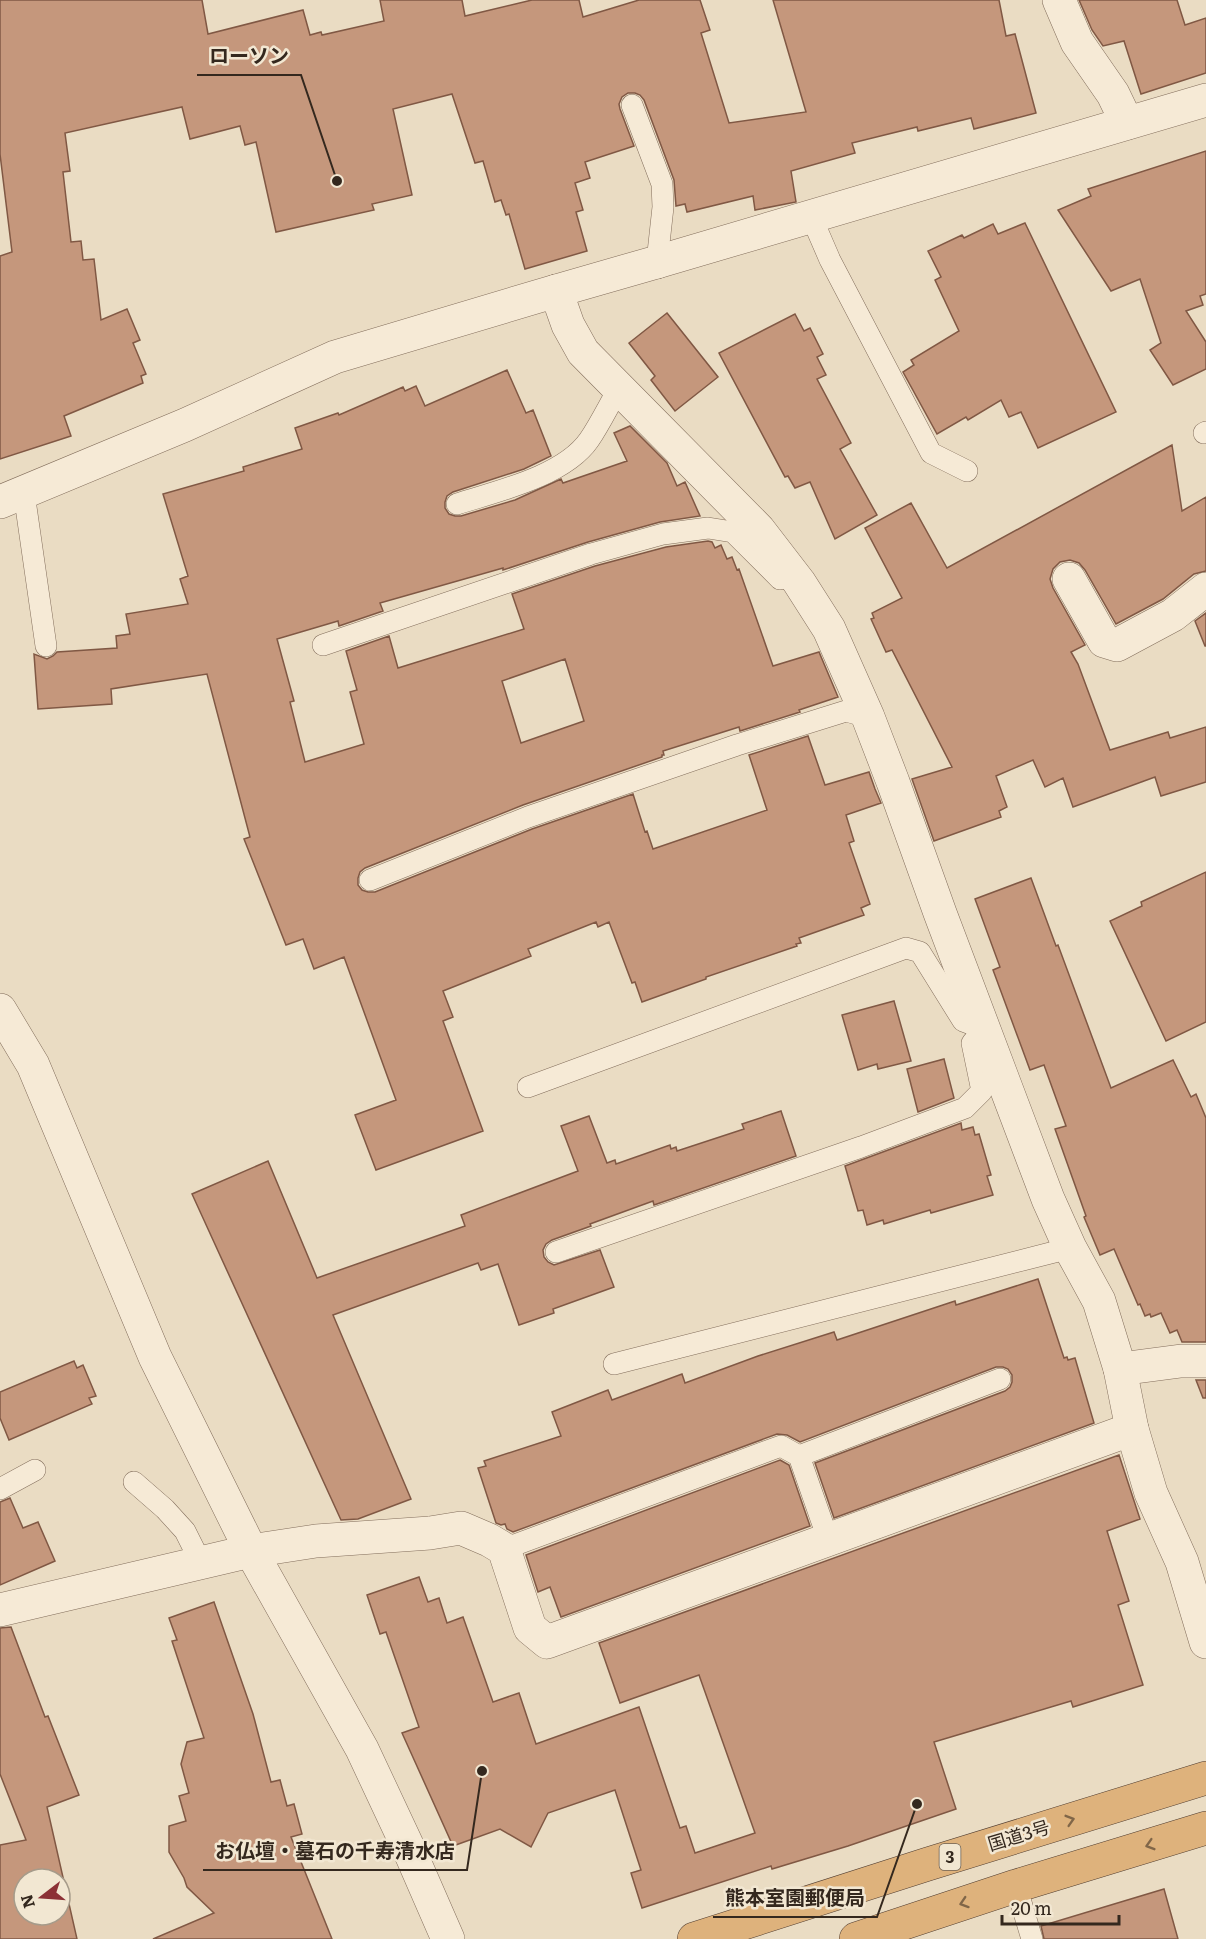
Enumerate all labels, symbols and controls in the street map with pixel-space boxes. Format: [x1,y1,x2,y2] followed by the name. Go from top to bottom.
[197,37,301,75] callout: ローソン
[209,39,289,69] text: ローソン
[984,1812,1053,1857] street label: 国道3号
[1064,1815,1075,1827] one-way arrow
[203,1832,467,1870] callout: お仏壇・墓石の千寿清水店
[215,1834,455,1864] text: お仏壇・墓石の千寿清水店
[1145,1838,1156,1850] one-way arrow
[940,1844,960,1870] road number: 3
[12,1867,72,1927] north arrow
[713,1879,877,1917] callout: 熊本室園郵便局
[725,1881,865,1911] text: 熊本室園郵便局
[1002,1888,1119,1926] scale bar
[13,1892,40,1912] text: N
[1011,1894,1052,1921] text: 20 m
[959,1896,970,1908] one-way arrow

